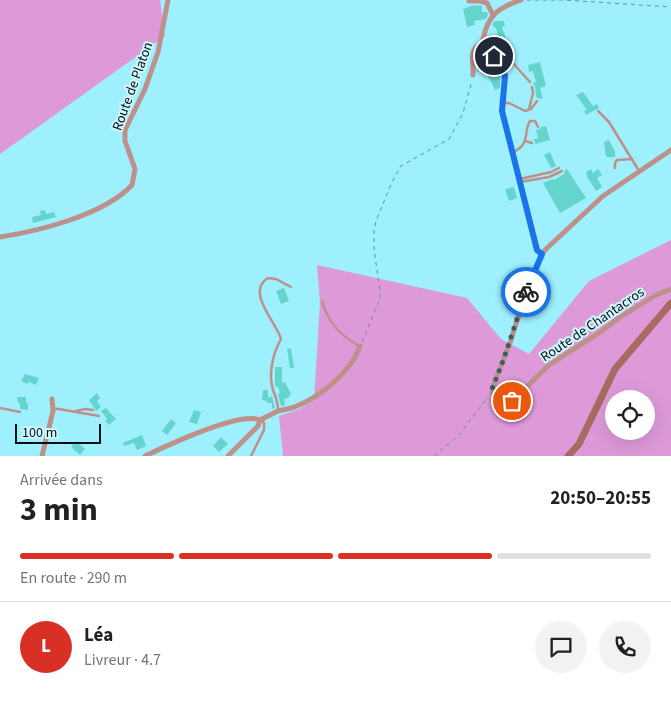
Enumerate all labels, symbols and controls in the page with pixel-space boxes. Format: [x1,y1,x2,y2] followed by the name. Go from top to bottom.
[473,35,515,77] pin
[108,39,158,133] street label: Route de Platon
[480,42,508,70] icon: home
[501,267,551,317] courier
[512,278,540,306] icon: bike
[537,283,648,367] street label: Route de Chantacros
[491,380,533,422] pin
[498,387,526,415] icon: bag
[605,390,655,440] map controls
[605,390,655,440] button: locate
[15,421,101,444] scale bar
[22,423,57,443] text: 100 m
[20,469,103,491] text: Arrivée dans
[550,485,651,512] text: 20:50–20:55
[20,487,98,533] text: 3 min
[20,567,127,589] text: En route · 290 m
[535,621,587,673] button: chat
[599,621,651,673] button: phone
[84,622,113,649] text: Léa
[41,633,51,660] text: L
[84,649,161,671] text: Livreur · 4.7

